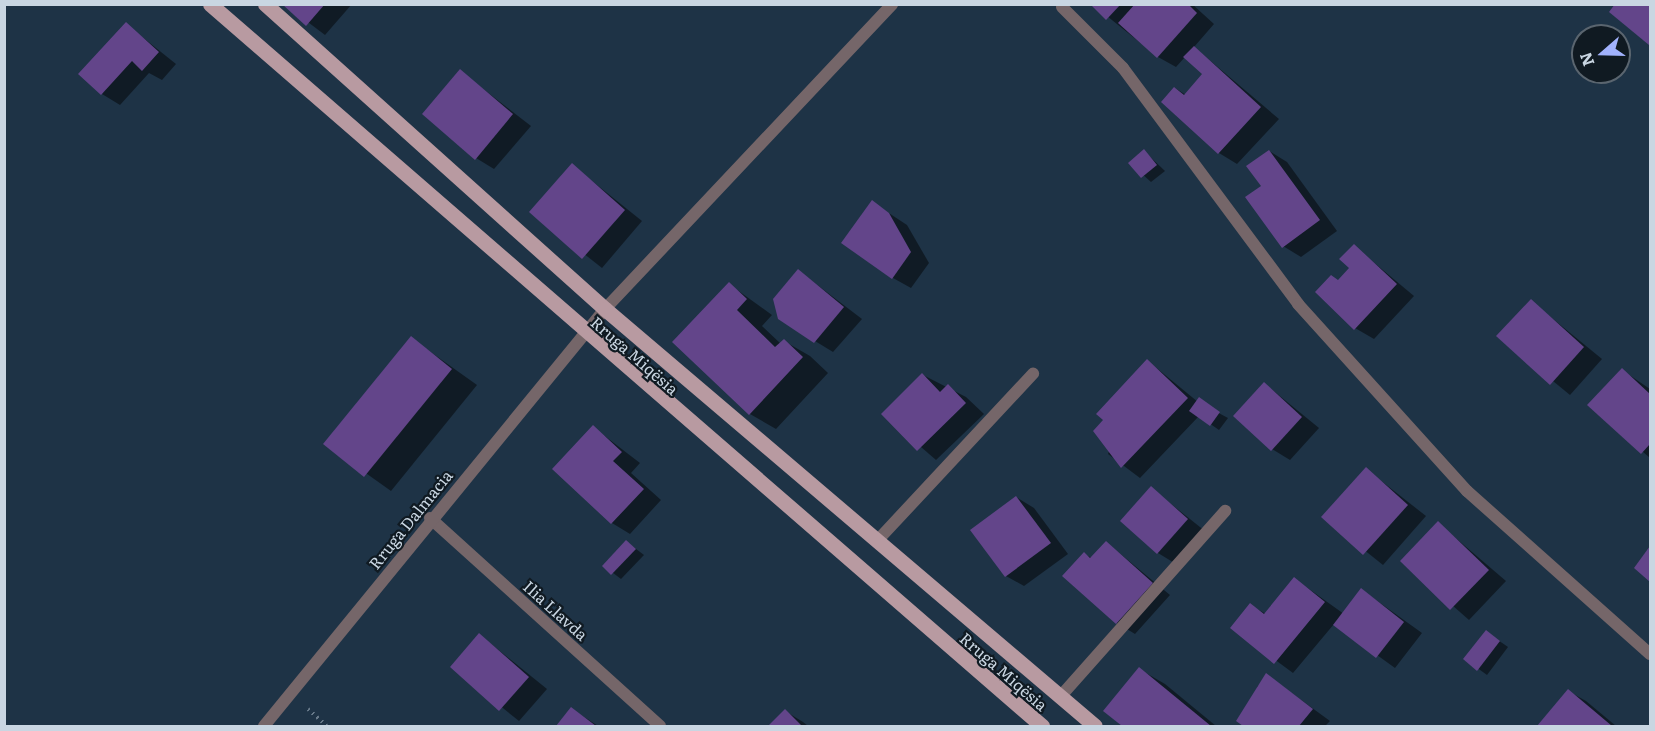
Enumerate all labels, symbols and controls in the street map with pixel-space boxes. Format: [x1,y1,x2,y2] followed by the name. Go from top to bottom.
[1571,24,1631,84] north arrow
[1572,49,1600,70] text: N
[587,312,683,398] street label: Rruga Miqësia
[364,466,456,572] street label: Rruga Dalmacia
[520,576,592,644] street label: Ilia Llavda
[956,628,1052,714] street label: Rruga Miqësia

